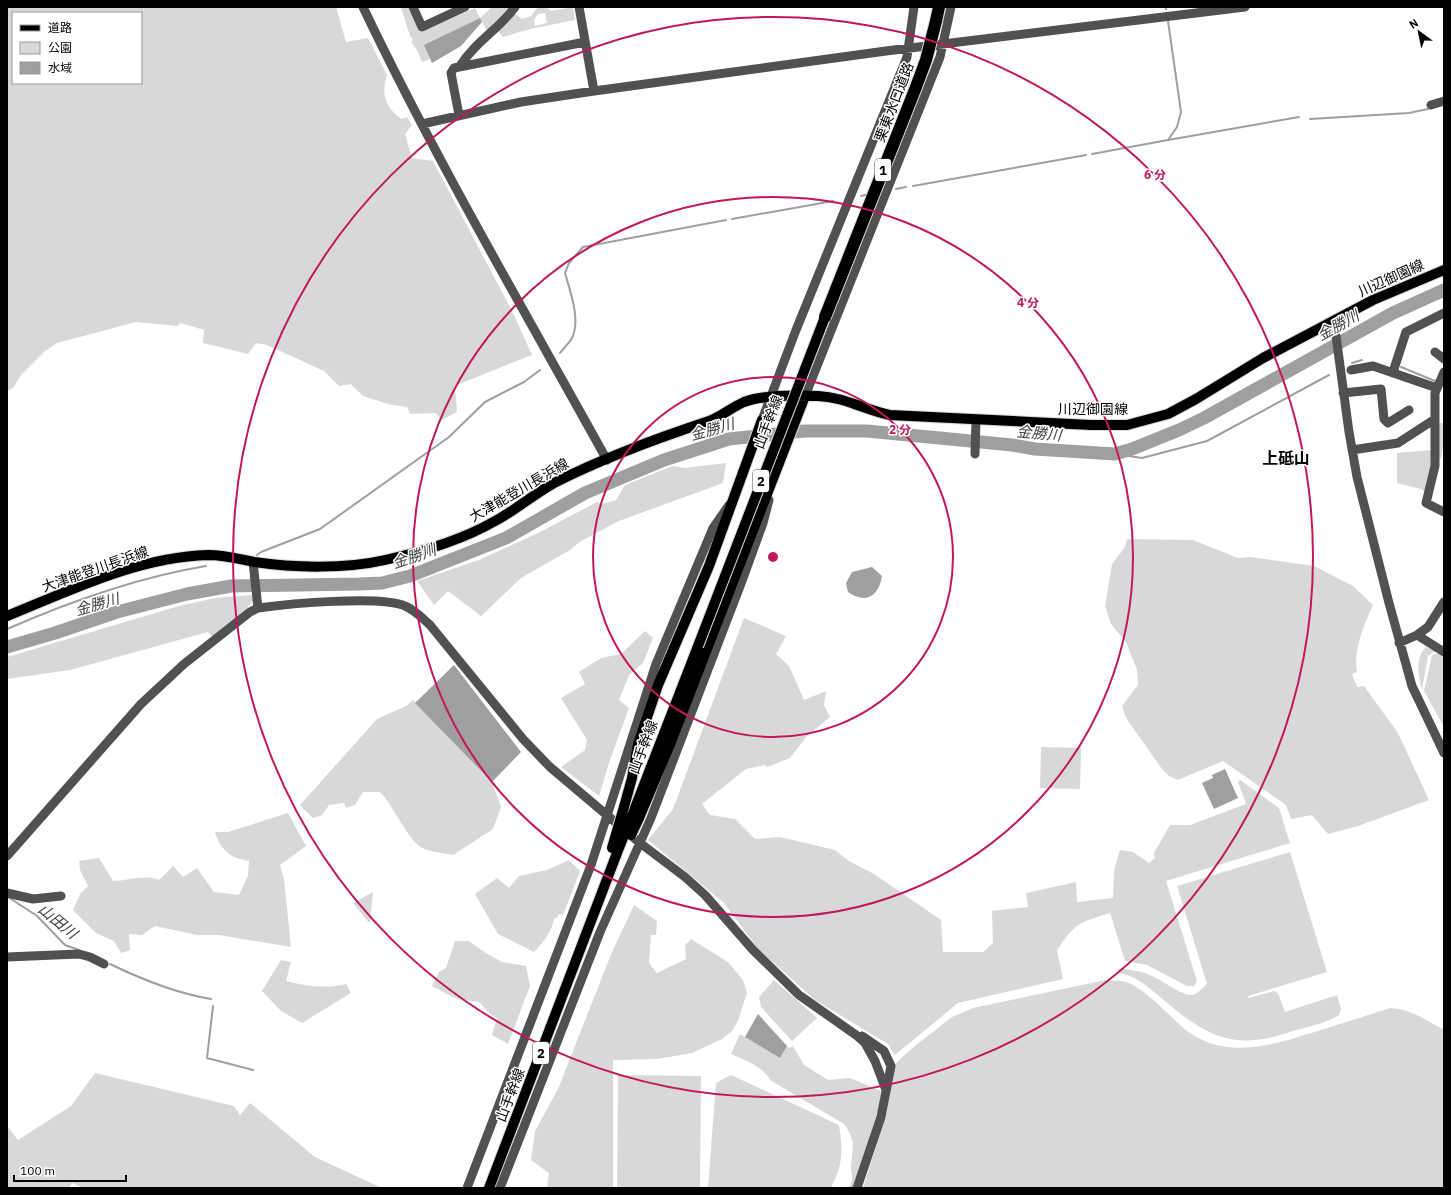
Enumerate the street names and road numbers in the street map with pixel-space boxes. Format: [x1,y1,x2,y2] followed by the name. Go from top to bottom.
[871,60,917,144] street label: 栗東水口道路
[875,159,891,181] road number: 1
[1355,256,1427,300] street label: 川辺御園線
[750,393,786,451] street label: 山手幹線
[1058,400,1128,418] street label: 川辺御園線
[466,454,572,526] street label: 大津能登川長浜線
[753,470,769,492] road number: 2
[39,542,151,596] street label: 大津能登川長浜線
[625,718,661,776] street label: 山手幹線
[533,1042,549,1064] road number: 2
[492,1066,528,1124] street label: 山手幹線

